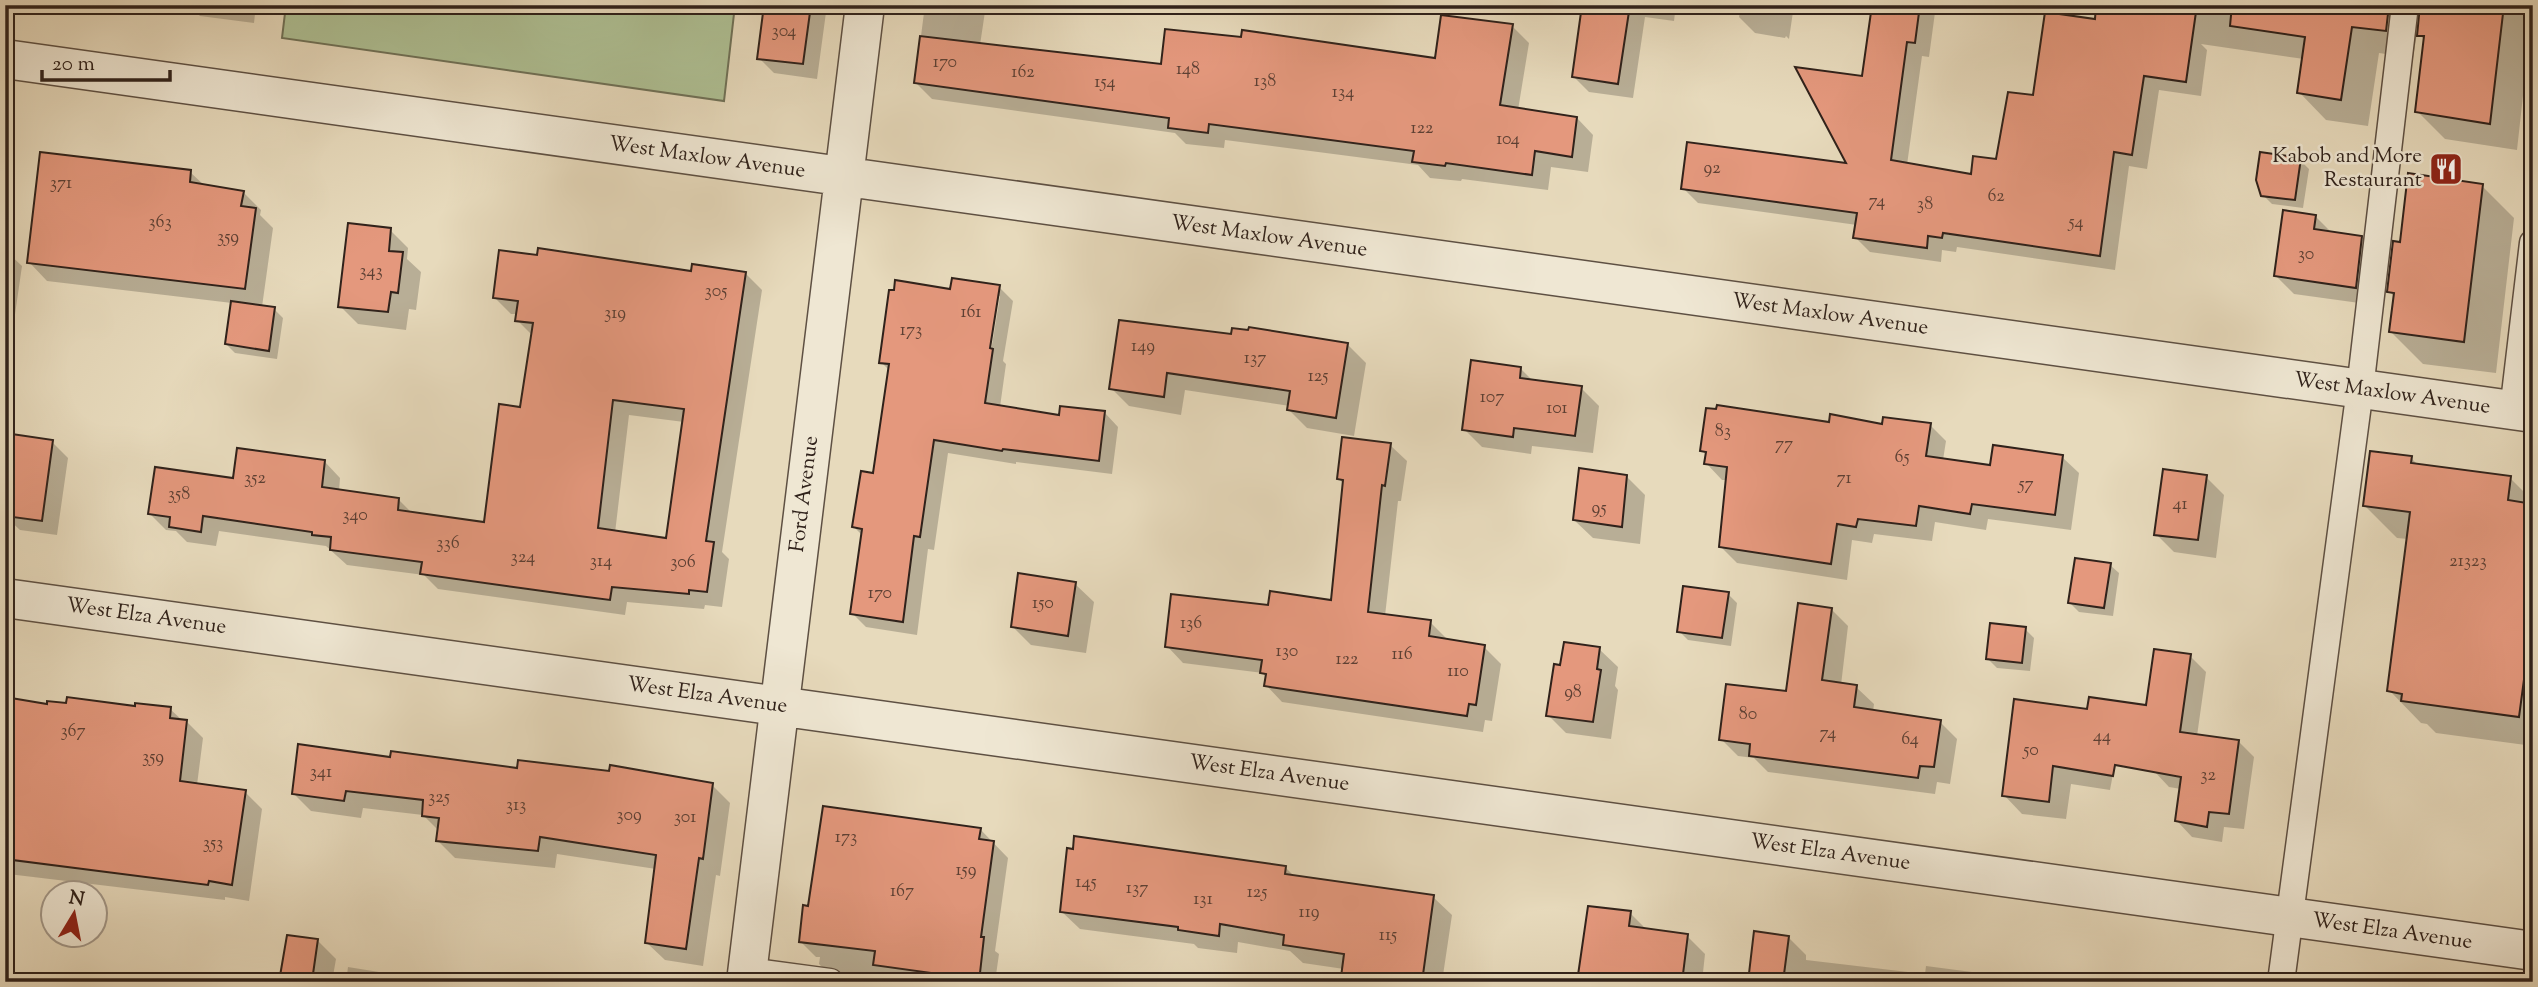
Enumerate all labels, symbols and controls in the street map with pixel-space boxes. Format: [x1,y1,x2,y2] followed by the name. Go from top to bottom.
[772,19,796,45] house number: 304
[42,38,170,82] scale bar
[52,50,95,80] text: 20 m
[933,50,957,76] house number: 170
[1176,57,1200,83] house number: 148
[1011,60,1035,86] house number: 162
[1254,69,1276,95] house number: 138
[1094,70,1116,96] house number: 154
[1332,80,1354,106] house number: 134
[1411,116,1434,142] house number: 122
[1496,127,1520,153] house number: 104
[607,129,807,187] street label: West Maxlow Avenue
[2272,142,2422,196] place label: Kabob and More Restaurant
[2427,150,2465,188] restaurant icon: Kabob and More Restaurant
[1703,156,1721,182] house number: 92
[50,171,72,197] house number: 371
[1987,184,2005,210] house number: 62
[1869,189,1885,215] house number: 74
[1917,192,1933,218] house number: 38
[1169,208,1369,266] street label: West Maxlow Avenue
[148,210,172,236] house number: 363
[2067,210,2084,236] house number: 54
[217,225,239,251] house number: 359
[2298,242,2314,268] house number: 30
[359,259,383,285] house number: 343
[705,279,727,305] house number: 305
[1730,286,1930,344] street label: West Maxlow Avenue
[960,300,982,326] house number: 161
[604,301,626,327] house number: 319
[900,318,922,344] house number: 173
[1131,334,1155,360] house number: 149
[1244,346,1266,372] house number: 137
[1308,364,1328,390] house number: 125
[2292,365,2492,423] street label: West Maxlow Avenue
[1480,385,1504,411] house number: 107
[1546,396,1568,422] house number: 101
[1715,419,1731,445] house number: 83
[1775,432,1793,458] house number: 77
[783,434,827,554] street label: Ford Avenue
[1894,445,1910,471] house number: 65
[244,466,266,492] house number: 352
[1836,466,1852,492] house number: 71
[2017,472,2034,498] house number: 57
[168,482,190,508] house number: 358
[2172,492,2188,518] house number: 41
[1591,496,1607,522] house number: 95
[342,503,368,529] house number: 340
[436,531,460,557] house number: 336
[511,545,535,571] house number: 324
[590,549,612,575] house number: 314
[2449,549,2487,575] house number: 21323
[670,550,696,576] house number: 306
[868,581,892,607] house number: 170
[64,591,228,643] street label: West Elza Avenue
[1032,591,1054,617] house number: 150
[1180,611,1202,637] house number: 136
[1276,639,1298,665] house number: 130
[1391,642,1413,668] house number: 116
[1336,647,1359,673] house number: 122
[1447,659,1469,685] house number: 110
[625,670,789,722] street label: West Elza Avenue
[1564,680,1582,706] house number: 98
[1739,702,1757,728] house number: 80
[60,719,86,745] house number: 367
[1820,721,1836,747] house number: 74
[2093,724,2111,750] house number: 44
[1901,727,1919,753] house number: 64
[2022,738,2039,764] house number: 50
[142,745,164,771] house number: 359
[1187,748,1351,800] street label: West Elza Avenue
[310,760,332,786] house number: 341
[2200,763,2216,789] house number: 32
[428,785,450,811] house number: 325
[506,793,526,819] house number: 313
[616,803,642,829] house number: 309
[674,805,696,831] house number: 301
[835,825,857,851] house number: 173
[1748,827,1912,879] street label: West Elza Avenue
[203,831,223,857] house number: 353
[955,858,977,884] house number: 159
[1075,870,1097,896] house number: 145
[1126,876,1148,902] house number: 137
[38,878,108,948] north arrow
[890,879,914,905] house number: 167
[1247,880,1267,906] house number: 125
[67,885,86,914] text: N
[1193,887,1213,913] house number: 131
[1299,900,1320,926] house number: 119
[2310,906,2474,958] street label: West Elza Avenue
[1379,923,1397,949] house number: 115

